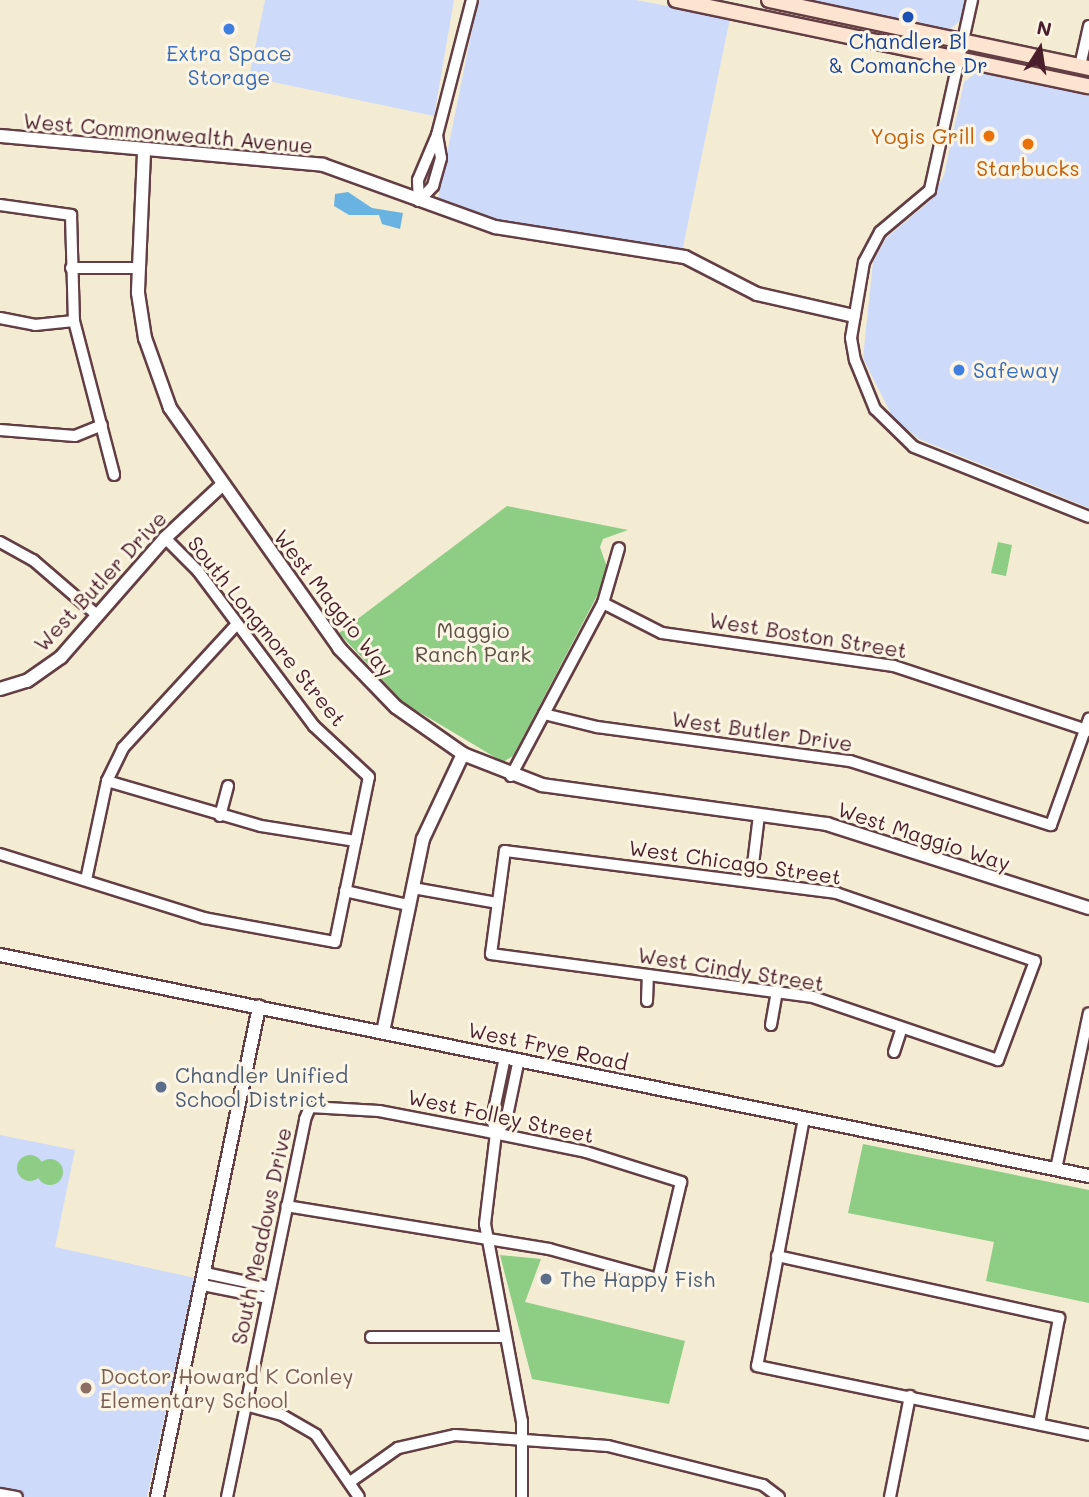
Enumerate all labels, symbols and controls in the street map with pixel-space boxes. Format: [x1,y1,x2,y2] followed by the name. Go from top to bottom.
[900,9,916,25] marker: Chandler Bl & Comanche Dr
[1005,14,1075,84] north arrow
[1035,14,1054,42] text: N
[221,21,237,37] marker: Extra Space Storage
[828,28,988,78] place label: Chandler Bl & Comanche Dr
[166,40,292,90] place label: Extra Space Storage
[22,108,314,158] street label: West Commonwealth Avenue
[870,123,975,149] place label: Yogis Grill
[981,128,997,144] marker: Yogis Grill
[1020,136,1036,152] marker: Starbucks
[976,155,1080,181] place label: Starbucks
[973,357,1059,383] place label: Safeway
[951,362,967,378] marker: Safeway
[29,506,171,656] street label: West Butler Drive
[269,524,399,682] street label: West Maggio Way
[183,531,351,731] street label: South Longmore Street
[707,607,909,663] street label: West Boston Street
[415,617,531,667] park label: Maggio Ranch Park
[670,706,854,756] street label: West Butler Drive
[835,796,1013,876] street label: West Maggio Way
[627,835,843,889] street label: West Chicago Street
[636,942,826,996] street label: West Cindy Street
[466,1017,630,1075] street label: West Frye Road
[175,1062,348,1112] place label: Chandler Unified School District
[153,1079,169,1095] marker: Chandler Unified School District
[406,1084,596,1148] street label: West Folley Street
[226,1125,296,1347] street label: South Meadows Drive
[560,1266,715,1292] place label: The Happy Fish
[538,1271,554,1287] marker: The Happy Fish
[100,1363,353,1413] place label: Doctor Howard K Conley Elementary School
[78,1380,94,1396] marker: Doctor Howard K Conley Elementary School

